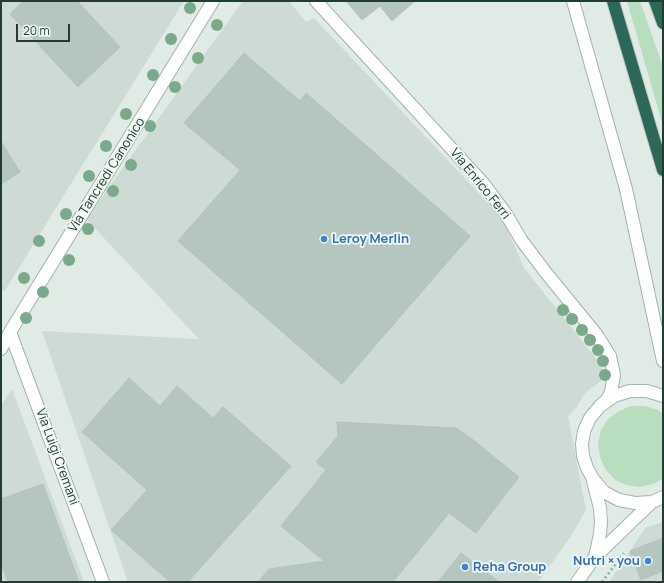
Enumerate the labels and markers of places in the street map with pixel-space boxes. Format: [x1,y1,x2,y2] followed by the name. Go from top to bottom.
[332,231,409,247] place label: Leroy Merlin
[319,234,329,244] marker: Leroy Merlin
[573,553,640,569] place label: Nutri × you
[643,556,653,566] marker: Nutri × you
[473,559,546,575] place label: Reha Group
[460,562,470,572] marker: Reha Group

